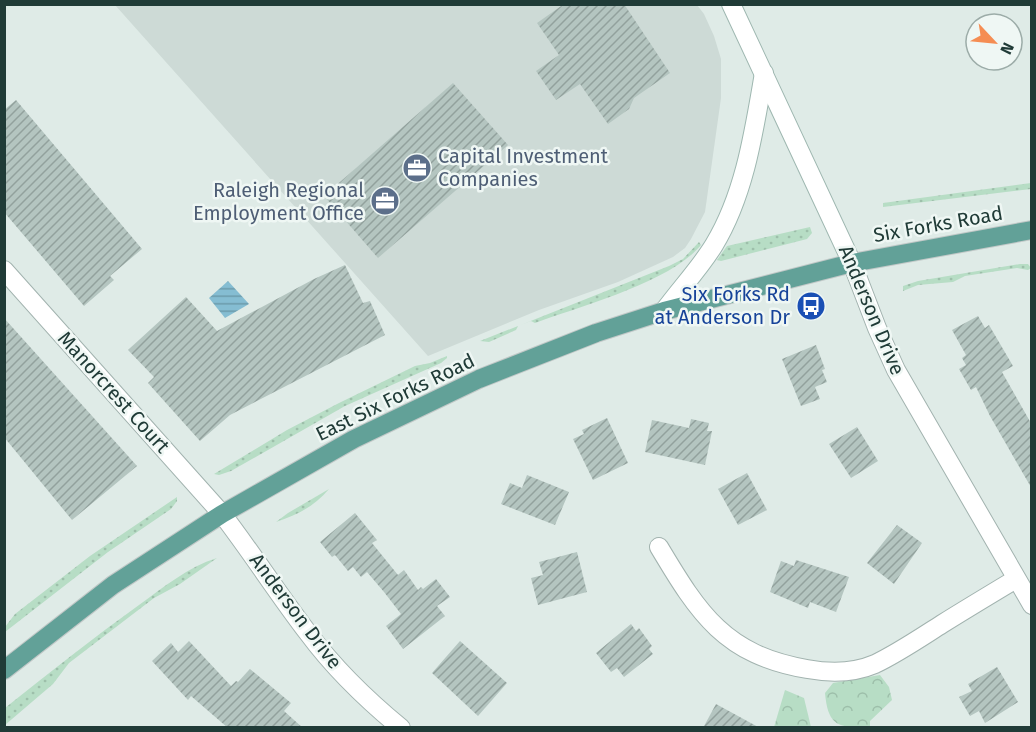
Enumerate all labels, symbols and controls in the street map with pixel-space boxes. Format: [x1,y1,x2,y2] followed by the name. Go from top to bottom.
[964,12,1024,72] north arrow
[996,39,1018,57] text: N
[438,144,609,191] place label: Capital Investment Companies
[401,152,433,184] office icon: Capital Investment Companies
[193,178,364,225] place label: Raleigh Regional Employment Office
[369,185,401,217] office icon: Raleigh Regional Employment Office
[871,201,1005,247] street label: Six Forks Road
[834,242,910,378] street label: Anderson Drive
[655,282,790,329] place label: Six Forks Rd at Anderson Dr
[795,290,827,322] bus stop icon: Six Forks Rd at Anderson Dr
[53,326,175,458] street label: Manorcrest Court
[312,348,478,446] street label: East Six Forks Road
[245,549,347,673] street label: Anderson Drive

